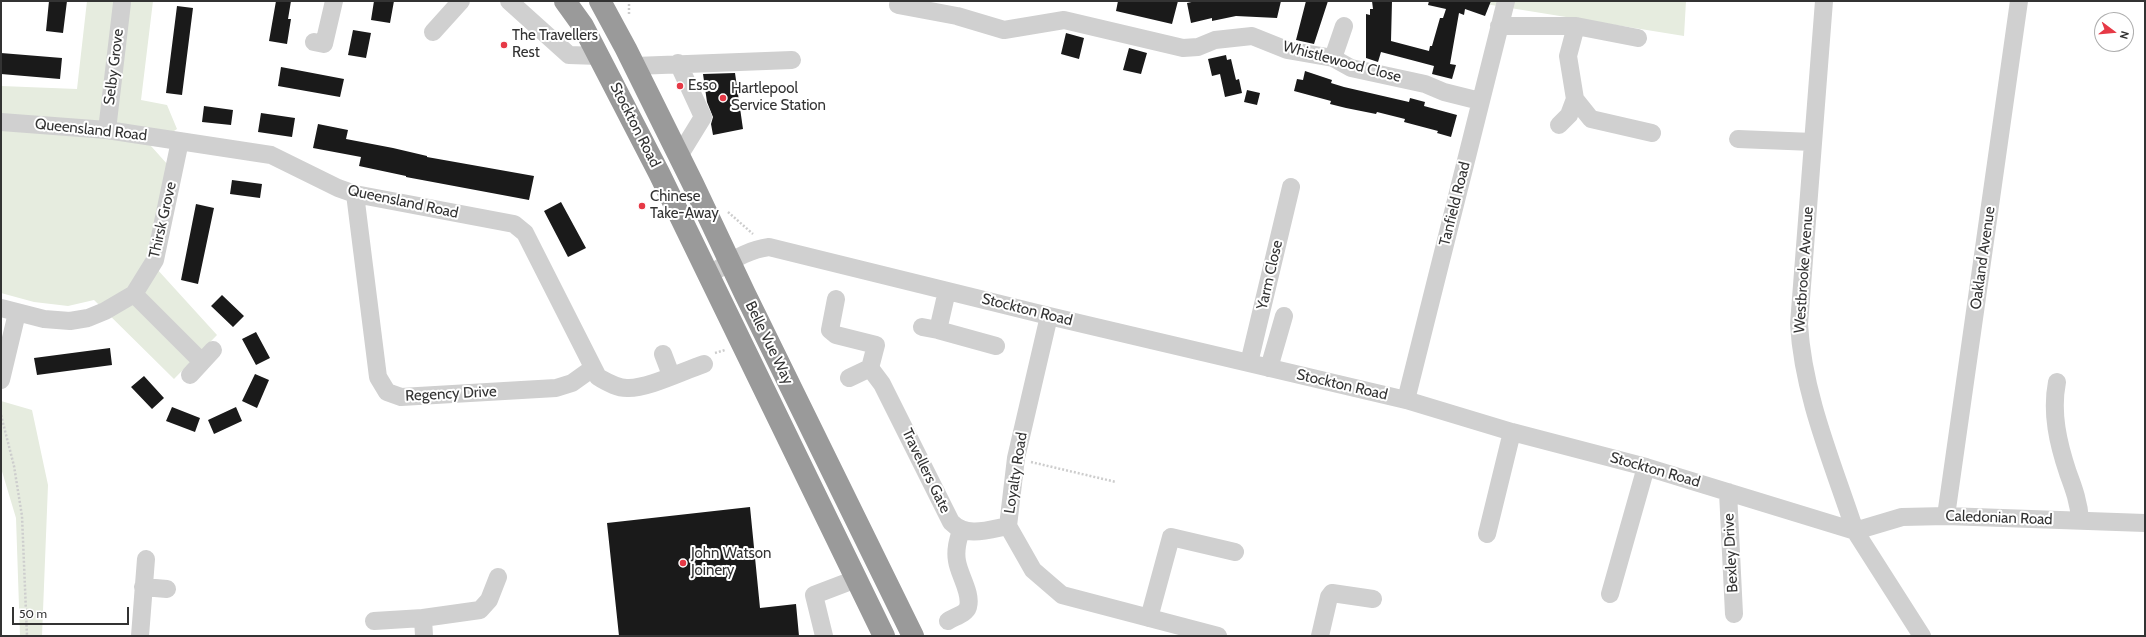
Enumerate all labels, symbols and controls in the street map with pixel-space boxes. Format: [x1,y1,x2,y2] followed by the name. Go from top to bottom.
[2094,12,2134,52] north arrow
[512,27,598,62] place label: The Travellers Rest
[100,28,128,106] street label: Selby Grove
[2117,29,2132,41] text: N
[1281,38,1403,86] street label: Whistlewood Close
[499,40,509,50] marker: The Travellers Rest
[688,77,717,95] place label: Esso
[606,80,664,170] street label: Stockton Road
[731,80,826,115] place label: Hartlepool Service Station
[675,81,685,91] marker: Esso
[718,93,728,103] marker: Hartlepool Service Station
[34,115,148,145] street label: Queensland Road
[1436,160,1474,248] street label: Tanfield Road
[145,180,181,260] street label: Thirsk Grove
[346,181,460,223] street label: Queensland Road
[650,188,719,223] place label: Chinese Take-Away
[637,201,647,211] marker: Chinese Take-Away
[1967,205,1999,311] street label: Oakland Avenue
[1791,206,1817,334] street label: Westbrooke Avenue
[1253,238,1287,312] street label: Yarm Close
[980,290,1074,330] street label: Stockton Road
[741,298,797,388] street label: Belle Vue Way
[1295,366,1389,404] street label: Stockton Road
[405,383,497,405] street label: Regency Drive
[898,426,954,516] street label: Travellers Gate
[1001,431,1031,515] street label: Loyalty Road
[1608,449,1702,491] street label: Stockton Road
[1945,507,2053,529] street label: Caledonian Road
[1720,513,1742,593] street label: Bexley Drive
[691,545,771,580] place label: John Watson Joinery
[678,558,688,568] marker: John Watson Joinery
[14,599,131,625] scale bar
[19,606,47,621] text: 50 m

